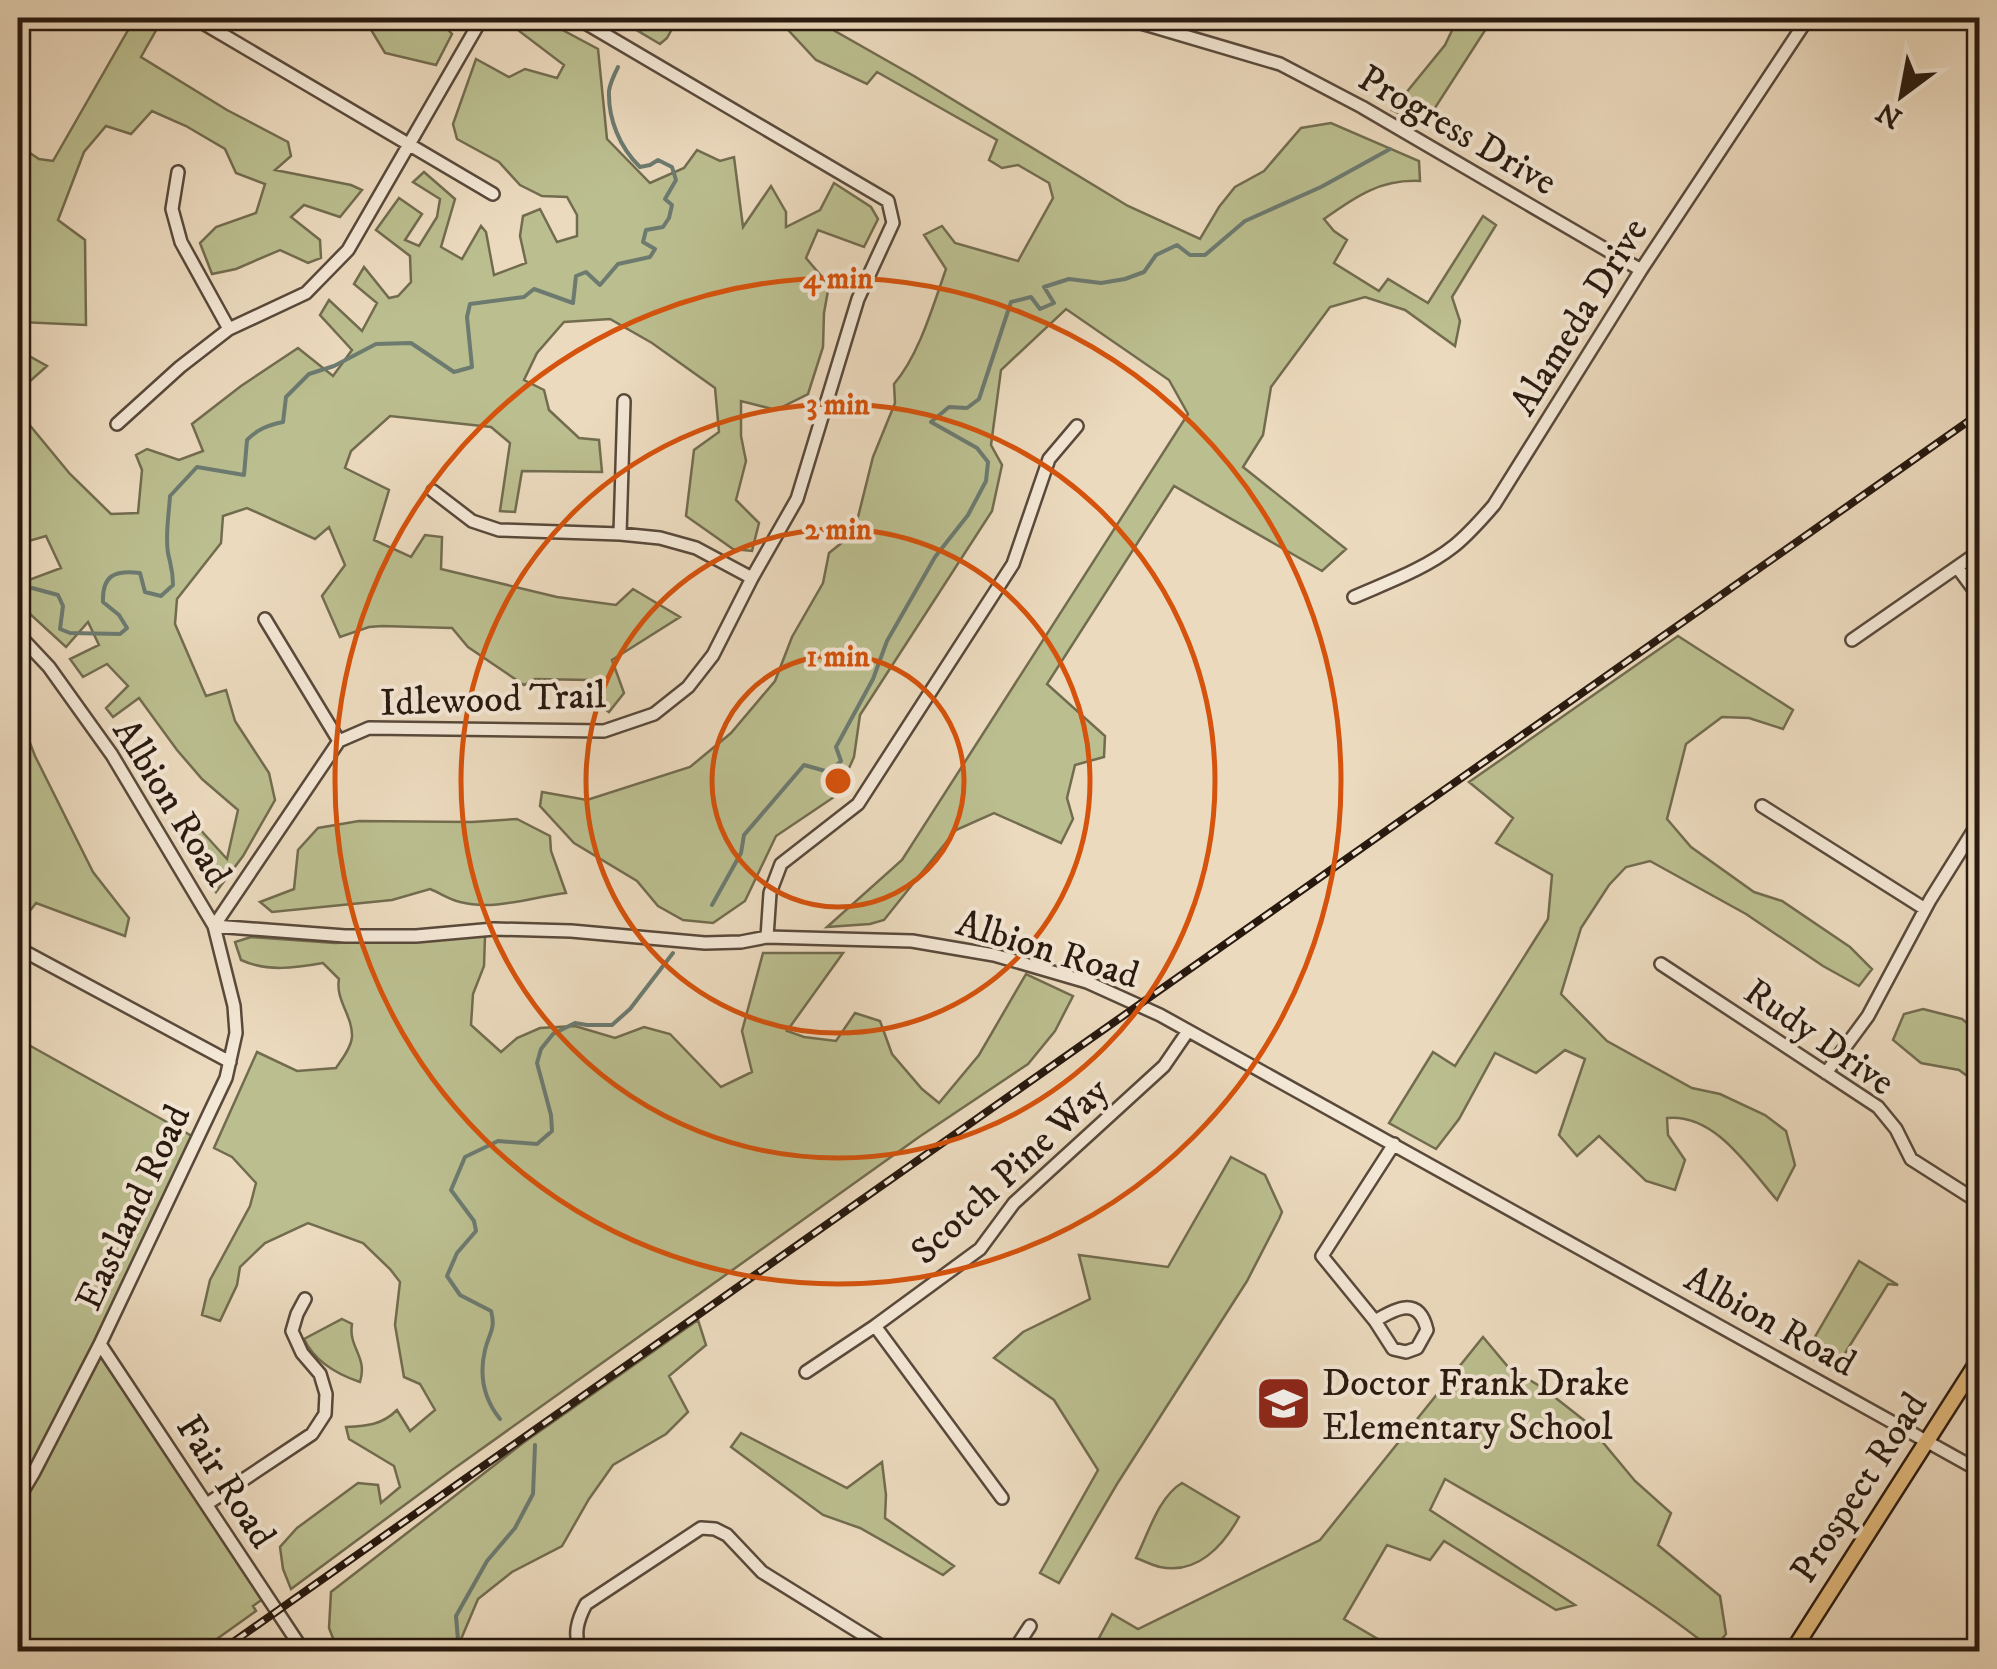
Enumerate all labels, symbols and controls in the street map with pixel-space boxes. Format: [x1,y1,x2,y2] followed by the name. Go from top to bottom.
[1852,45,1952,145] north arrow
[1349,55,1565,207] street label: Progress Drive
[1871,94,1909,136] text: N
[1500,209,1659,425] street label: Alameda Drive
[803,261,873,298] text: 4 min
[806,387,870,424] text: 3 min
[804,512,872,549] text: 2 min
[806,639,870,676] text: 1 min
[379,672,607,728] street label: Idlewood Trail
[101,710,242,896] street label: Albion Road
[820,763,856,799] centre of rings
[950,899,1145,1000] street label: Albion Road
[1734,968,1904,1107] street label: Rudy Drive
[901,1067,1120,1275] street label: Scotch Pine Way
[65,1098,202,1318] street label: Eastland Road
[1676,1255,1864,1388] street label: Albion Road
[1322,1360,1629,1452] place label: Doctor Frank Drake Elementary School
[1253,1374,1313,1434] school or university icon: Doctor Frank Drake Elementary School
[1780,1384,1939,1592] street label: Prospect Road
[165,1407,286,1558] street label: Fair Road

